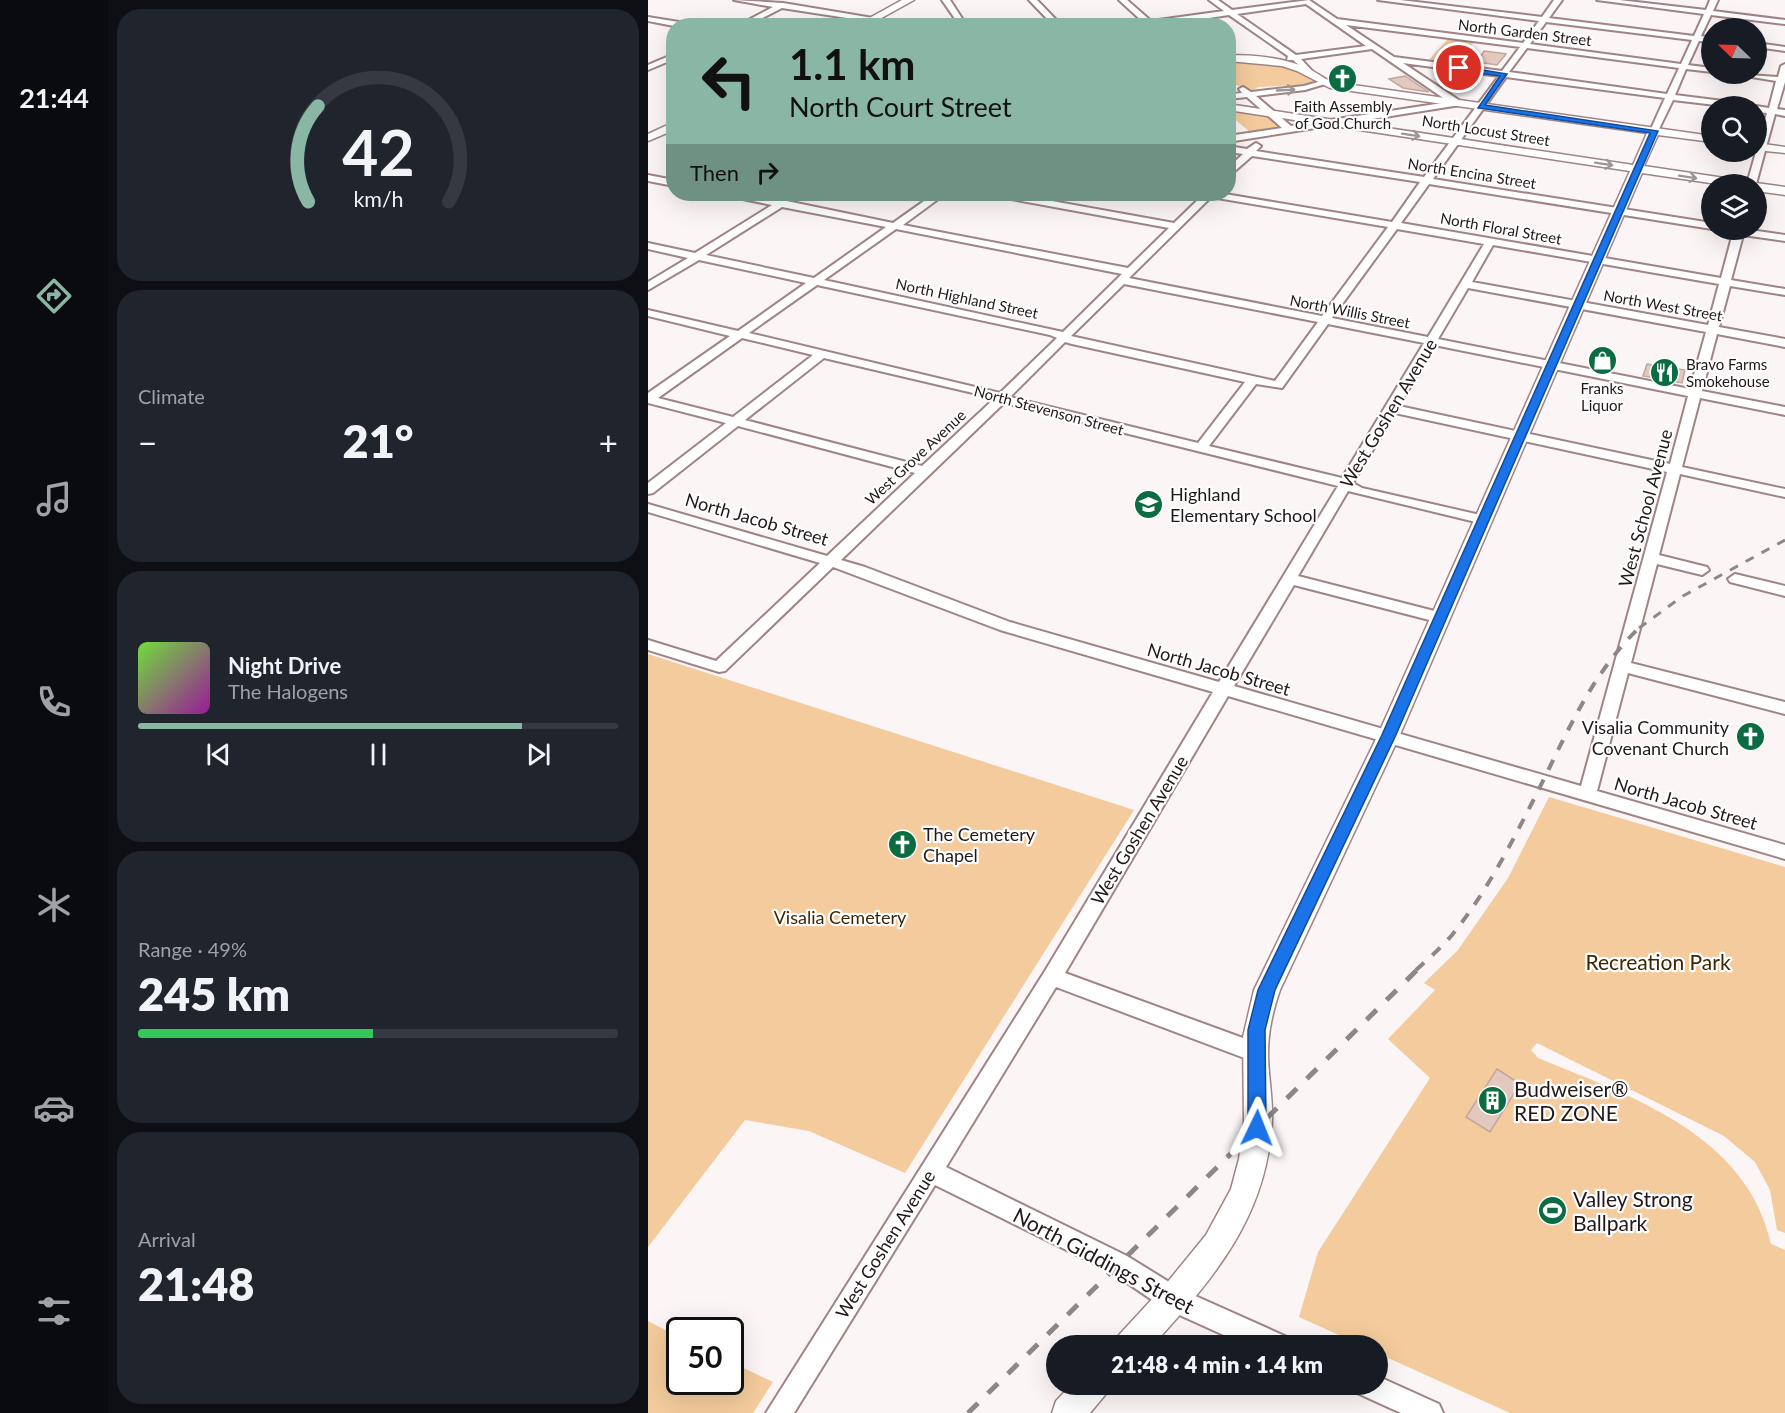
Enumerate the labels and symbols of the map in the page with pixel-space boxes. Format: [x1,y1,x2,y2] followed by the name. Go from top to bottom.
[1457,15,1593,49] street label: North Garden Street
[1701,18,1767,84] north arrow
[1433,42,1484,93] pin
[1327,63,1359,95] church icon: Faith Assembly of God Church
[1276,84,1296,95] one-way arrow
[1294,97,1393,132] place label: Faith Assembly of God Church
[1421,111,1552,149] street label: North Locust Street
[1401,130,1420,141] one-way arrow
[1407,154,1538,192] street label: North Encina Street
[1593,159,1613,170] one-way arrow
[1678,172,1698,183] one-way arrow
[1439,208,1564,248] street label: North Floral Street
[894,274,1040,322] street label: North Highland Street
[1602,286,1724,324] street label: North West Street
[1288,291,1412,332] street label: North Willis Street
[1335,334,1441,492] street label: West Goshen Avenue
[1586,345,1618,377] shop icon: Franks Liquor
[1686,355,1770,390] place label: Bravo Farms Smokehouse
[1649,357,1681,389] restaurant icon: Bravo Farms Smokehouse
[1580,379,1624,414] place label: Franks Liquor
[972,381,1126,439] street label: North Stevenson Street
[861,406,969,508] street label: West Grove Avenue
[1613,427,1677,589] street label: West School Avenue
[1170,483,1317,526] place label: Highland Elementary School
[683,488,832,550] street label: North Jacob Street
[1133,488,1165,520] school or university icon: Highland Elementary School
[1145,638,1294,700] street label: North Jacob Street
[1582,716,1730,759] place label: Visalia Community Covenant Church
[1734,721,1766,753] church icon: Visalia Community Covenant Church
[1086,751,1192,909] street label: West Goshen Avenue
[1612,772,1761,834] street label: North Jacob Street
[923,823,1036,866] place label: The Cemetery Chapel
[886,828,918,860] church icon: The Cemetery Chapel
[774,906,907,928] park label: Visalia Cemetery
[1585,949,1731,974] park label: Recreation Park
[1514,1076,1629,1125] place label: Budweiser® RED ZONE
[1477,1084,1509,1116] building icon: Budweiser® RED ZONE
[1225,1096,1289,1160] position arrow
[831,1166,939,1322] street label: West Goshen Avenue
[1573,1186,1693,1235] place label: Valley Strong Ballpark
[1536,1194,1568,1226] sports icon: Valley Strong Ballpark
[1009,1202,1199,1318] street label: North Giddings Street
[666,1317,744,1395] speed limit sign: 50

